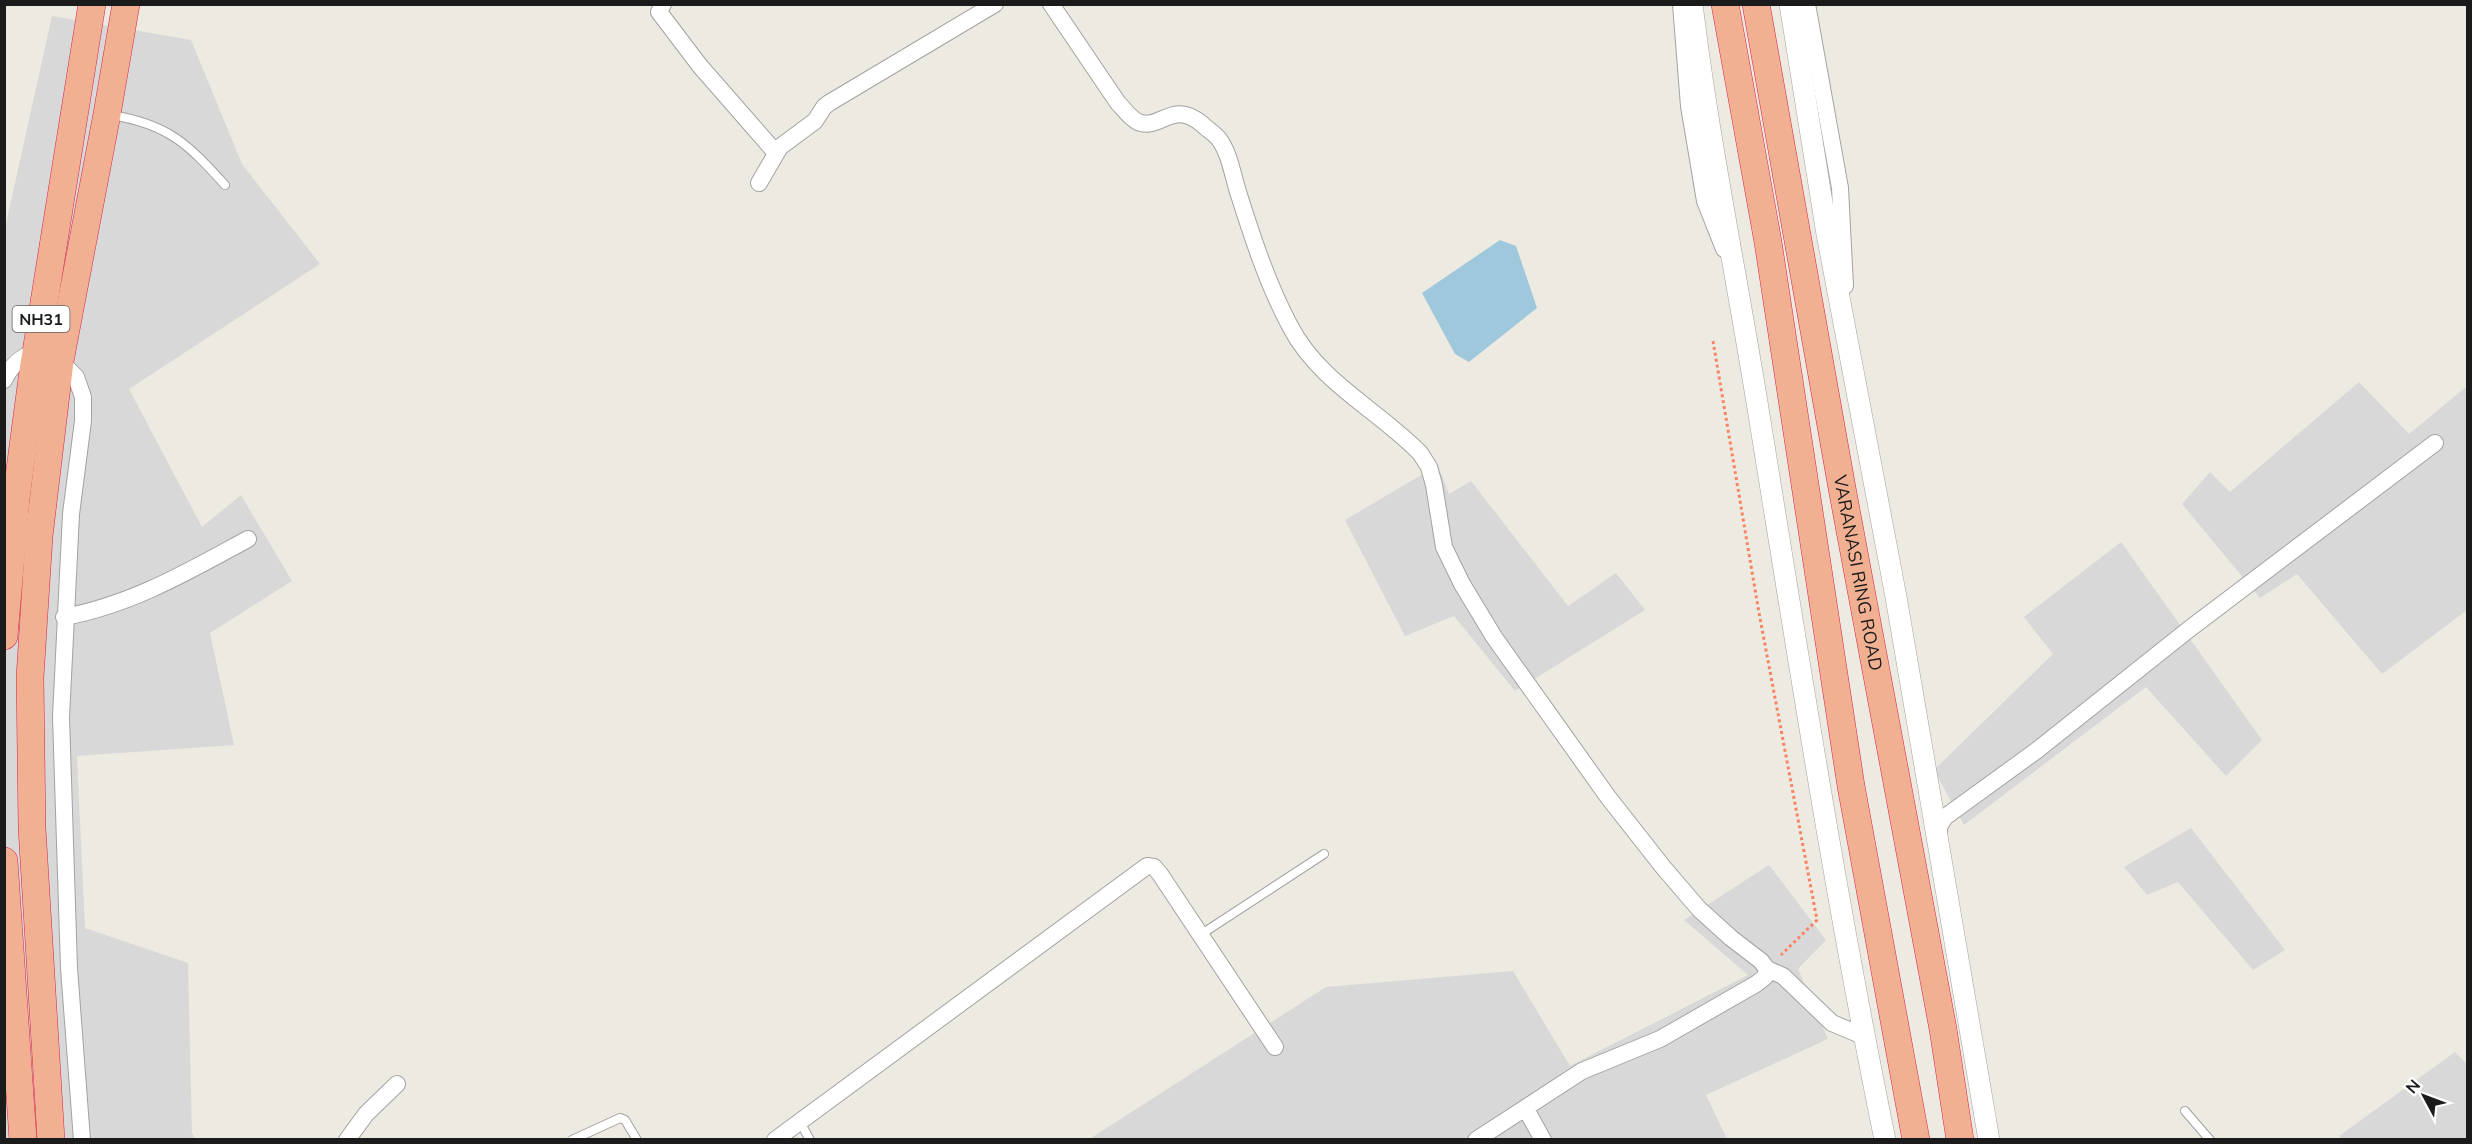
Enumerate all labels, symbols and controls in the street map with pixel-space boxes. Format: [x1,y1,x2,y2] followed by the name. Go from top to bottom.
[12,306,70,332] road number: NH31
[1829,473,1888,673] street label: VARANASI RING ROAD
[2394,1066,2454,1126] north arrow
[2401,1075,2424,1097] text: N

